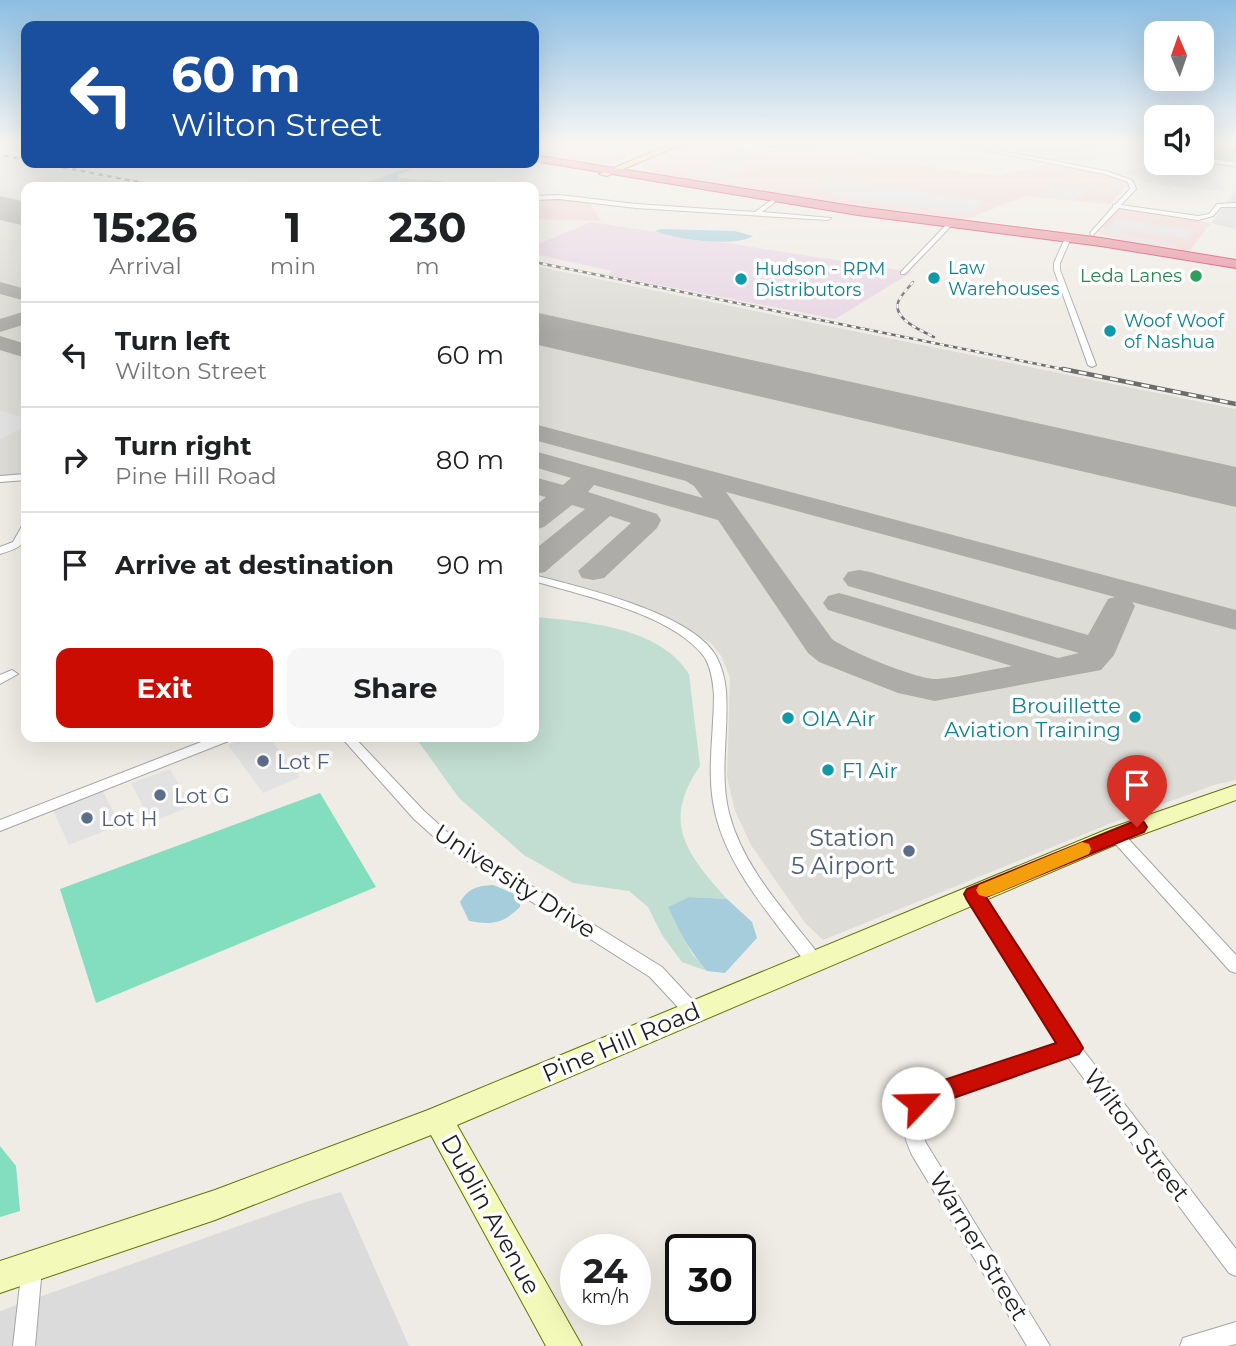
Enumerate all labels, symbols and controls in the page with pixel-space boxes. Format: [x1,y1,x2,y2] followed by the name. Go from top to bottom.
[1144,21,1214,91] north arrow
[1144,21,1214,175] map controls
[171,45,301,104] text: 60 m
[56,49,147,140] icon: left
[171,105,382,144] text: Wilton Street
[1144,105,1214,175] button: sound
[93,201,197,253] text: 15:26
[285,201,301,253] text: 1
[388,201,467,253] text: 230
[109,252,182,280] text: Arrival
[270,252,316,280] text: min
[415,252,440,280] text: m
[948,257,1060,300] place label: Law Warehouses
[755,258,885,301] place label: Hudson - RPM Distributors
[1080,265,1182,287] place label: Leda Lanes
[1188,268,1204,284] marker: Leda Lanes
[926,270,942,286] marker: Law Warehouses
[733,271,749,287] marker: Hudson - RPM Distributors
[1124,310,1225,353] place label: Woof Woof of Nashua
[1102,323,1118,339] marker: Woof Woof of Nashua
[115,325,231,357] text: Turn left
[56,336,94,374] icon: left
[437,339,504,371] text: 60 m
[115,357,267,385] text: Wilton Street
[115,430,251,462] text: Turn right
[56,441,94,479] icon: right
[436,444,504,476] text: 80 m
[115,462,277,490] text: Pine Hill Road
[56,546,94,584] icon: arrive
[115,549,394,581] text: Arrive at destination
[437,549,504,581] text: 90 m
[56,648,273,728] button: Exit
[287,648,504,728] button: Share
[944,693,1121,742] place label: Brouillette Aviation Training
[802,706,876,731] place label: OIA Air
[1127,709,1143,725] marker: Brouillette Aviation Training
[780,710,796,726] marker: OIA Air
[277,749,330,774] place label: Lot F
[255,753,271,769] marker: Lot F
[1107,755,1167,827] pin
[842,758,898,783] place label: F1 Air
[820,762,836,778] marker: F1 Air
[1118,766,1156,804] icon: arrive
[174,783,230,808] place label: Lot G
[152,787,168,803] marker: Lot G
[101,806,157,831] place label: Lot H
[79,810,95,826] marker: Lot H
[429,818,601,944] street label: University Drive
[791,823,895,880] place label: Station 5 Airport
[901,843,917,859] marker: Station 5 Airport
[538,996,704,1088] street label: Pine Hill Road
[1078,1063,1196,1207] street label: Wilton Street
[881,1066,955,1140] position arrow
[435,1129,547,1299] street label: Dublin Avenue
[923,1166,1035,1326] street label: Warner Street
[665,1234,756,1325] speed limit sign: 30
[583,1249,628,1292] text: 24
[581,1286,630,1308] text: km/h

